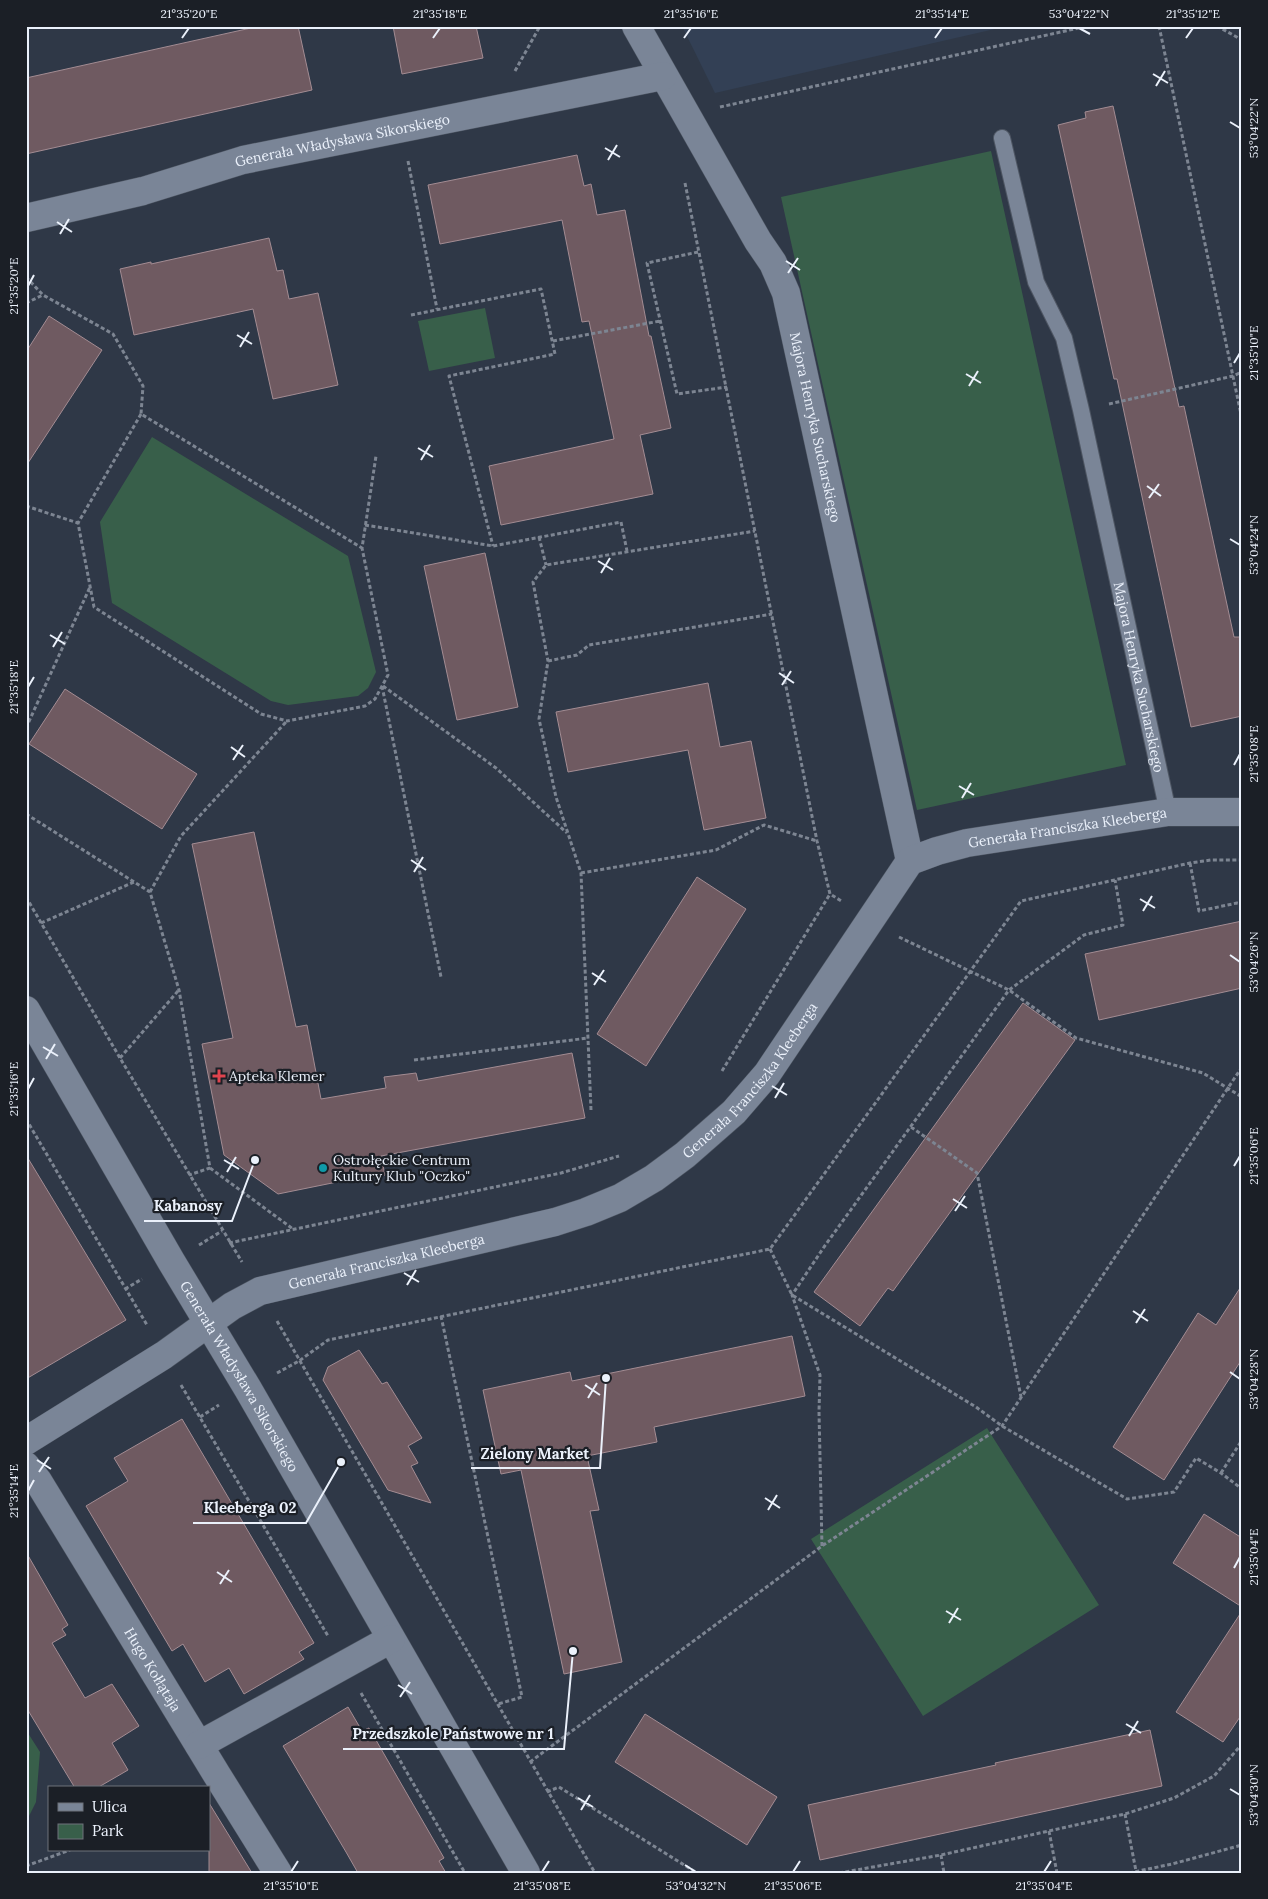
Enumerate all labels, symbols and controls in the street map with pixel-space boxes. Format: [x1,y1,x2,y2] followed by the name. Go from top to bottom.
[161,6,217,21] text: 21°35'20"E
[413,6,467,21] text: 21°35'18"E
[664,6,718,21] text: 21°35'16"E
[915,6,969,21] text: 21°35'14"E
[1049,6,1109,21] text: 53°04'22"N
[1166,6,1220,21] text: 21°35'12"E
[1246,98,1261,158] text: 53°04'22"N
[233,110,451,171] street label: Generała Władysława Sikorskiego
[6,258,21,314] text: 21°35'20"E
[1246,326,1261,380] text: 21°35'10"E
[786,330,845,524] street label: Majora Henryka Sucharskiego
[1246,515,1261,575] text: 53°04'24"N
[1109,580,1168,774] street label: Majora Henryka Sucharskiego
[6,660,21,714] text: 21°35'18"E
[1246,725,1261,783] text: 21°35'08"E
[967,803,1168,852] street label: Generała Franciszka Kleeberga
[1246,931,1261,993] text: 53°04'26"N
[678,999,821,1162] street label: Generała Franciszka Kleeberga
[6,1062,21,1116] text: 21°35'16"E
[228,1067,325,1085] place label: Apteka Klemer
[213,1070,225,1082] marker: Apteka Klemer
[1246,1127,1261,1185] text: 21°35'06"E
[333,1151,471,1185] place label: Ostrołęckie Centrum Kultury Klub "Oczko"
[317,1162,329,1174] marker: Ostrołęckie Centrum Kultury Klub "Oczko"
[144,1191,232,1221] callout: Kabanosy
[154,1196,223,1215] text: Kabanosy
[287,1230,486,1293] street label: Generała Franciszka Kleeberga
[176,1278,303,1475] street label: Generała Władysława Sikorskiego
[1246,1349,1261,1409] text: 53°04'28"N
[471,1438,600,1468] callout: Zielony Market
[481,1444,590,1463] text: Zielony Market
[6,1464,21,1518] text: 21°35'14"E
[193,1493,306,1523] callout: Kleeberga 02
[204,1498,296,1517] text: Kleeberga 02
[1246,1529,1261,1585] text: 21°35'04"E
[120,1624,185,1715] street label: Hugo Kołłątaja
[343,1719,564,1749] callout: Przedszkole Państwowe nr 1
[352,1724,554,1743] text: Przedszkole Państwowe nr 1
[1246,1764,1261,1826] text: 53°04'30"N
[48,1786,210,1852] legend
[92,1797,128,1816] text: Ulica
[92,1821,123,1840] text: Park
[264,1878,318,1893] text: 21°35'10"E
[513,1878,571,1893] text: 21°35'08"E
[666,1878,726,1893] text: 53°04'32"N
[764,1878,822,1893] text: 21°35'06"E
[1016,1878,1072,1893] text: 21°35'04"E

